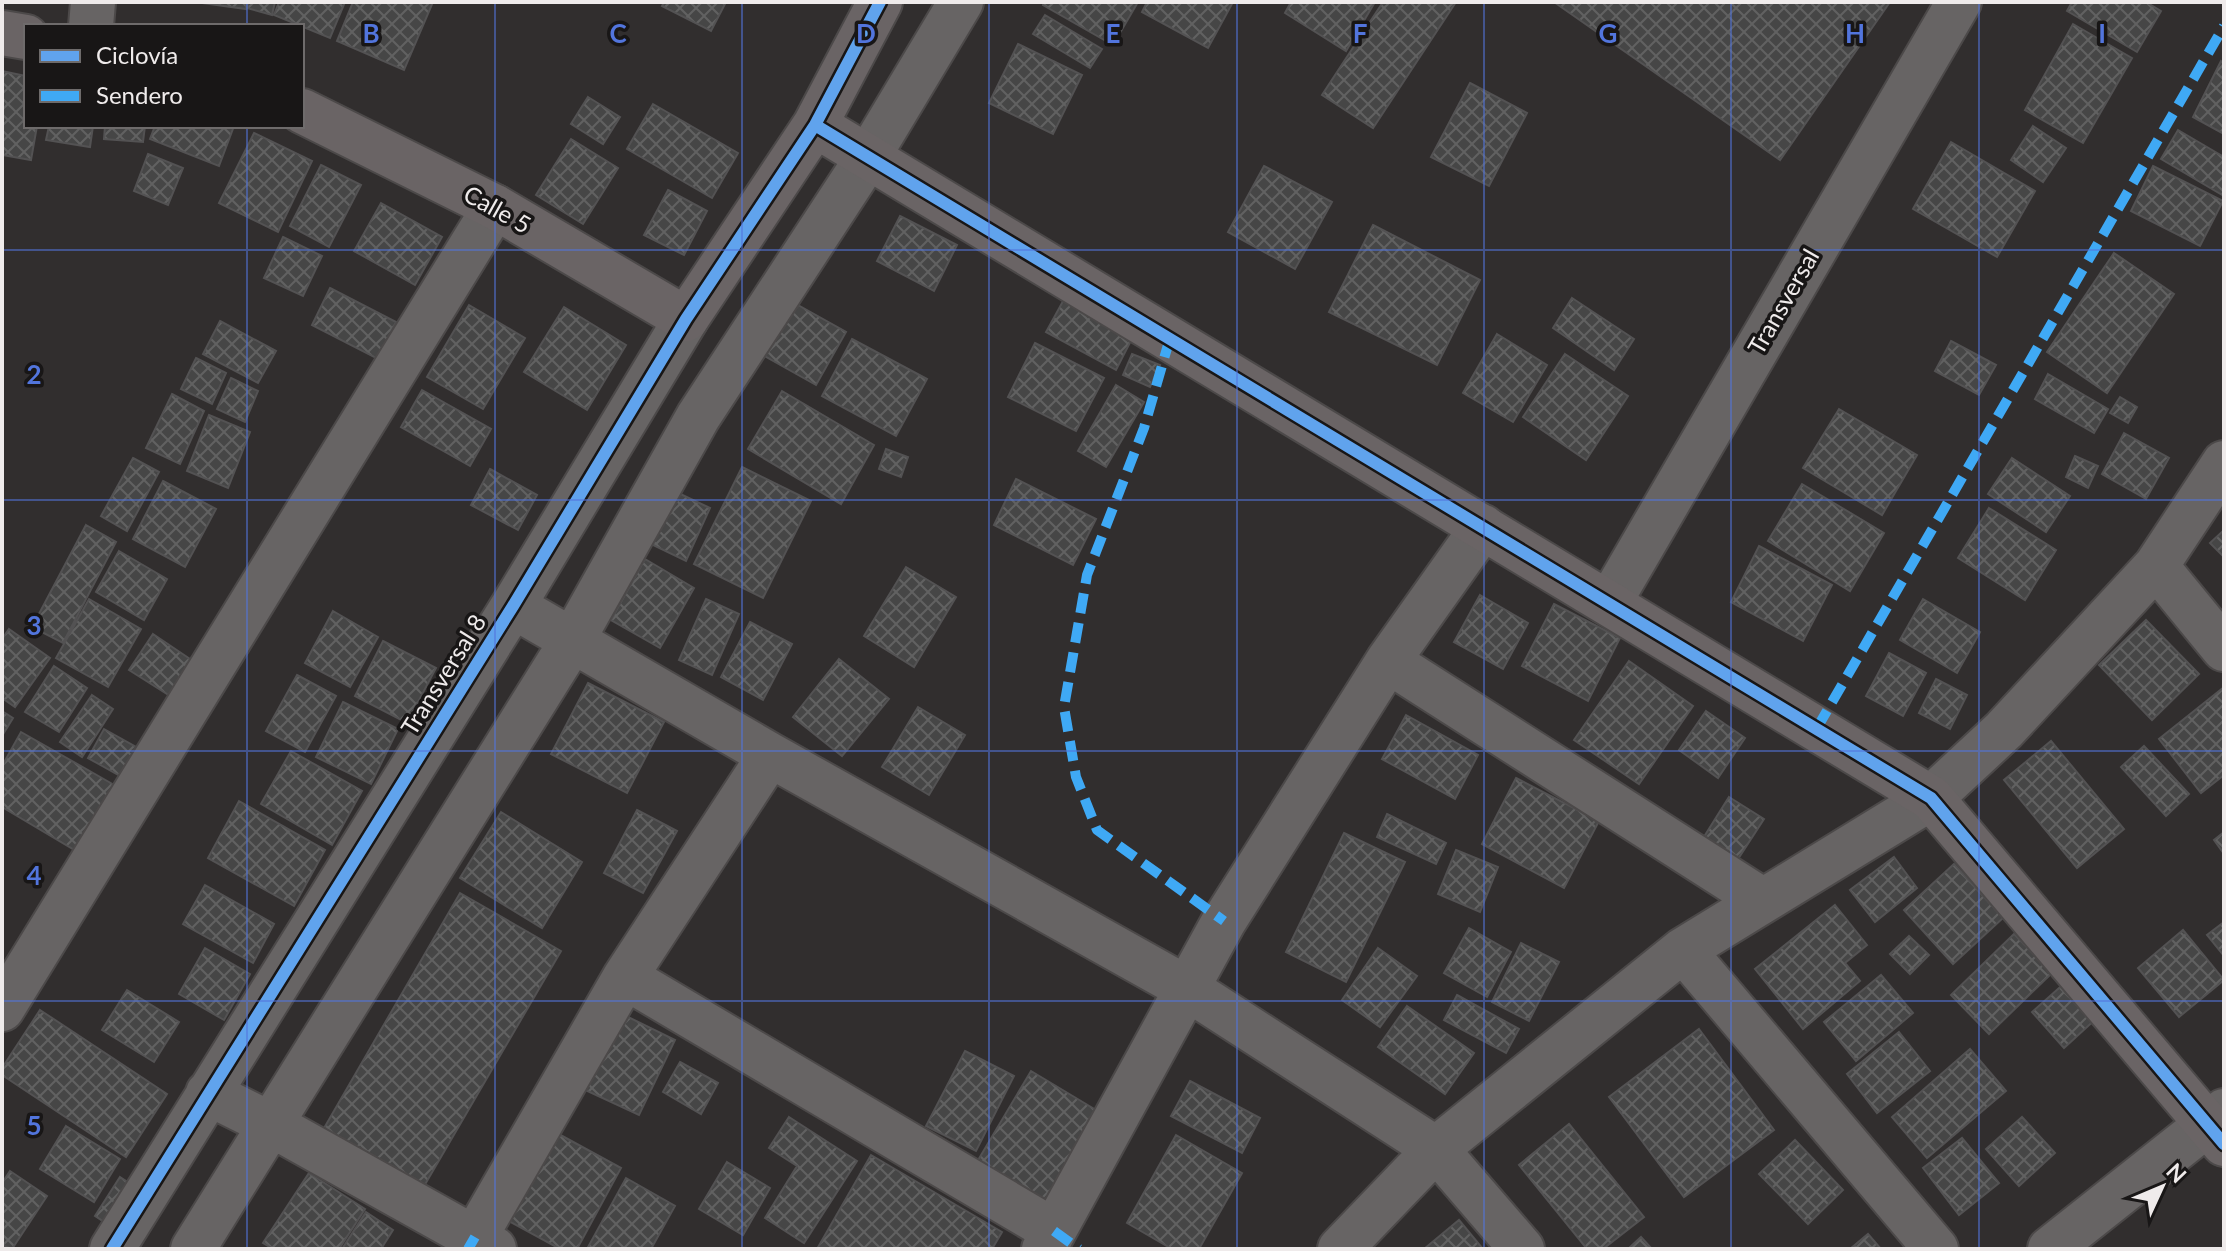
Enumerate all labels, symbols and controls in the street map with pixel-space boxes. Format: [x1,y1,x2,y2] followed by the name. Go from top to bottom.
[362,17,380,49] text: B
[609,17,627,49] text: C
[856,17,876,49] text: D
[1106,17,1120,49] text: E
[1353,17,1367,49] text: F
[1599,17,1617,49] text: G
[1845,17,1865,49] text: H
[2098,17,2106,49] text: I
[24,24,304,128] legend
[96,40,178,69] text: Ciclovía
[96,80,183,109] text: Sendero
[459,179,536,239] street label: Calle 5
[1741,243,1825,359] street label: Transversal
[26,358,42,390] text: 2
[394,608,491,740] street label: Transversal 8
[26,609,42,641] text: 3
[26,859,42,891] text: 4
[26,1109,42,1141] text: 5
[2122,1147,2202,1227] north arrow
[2161,1157,2192,1188] text: N

